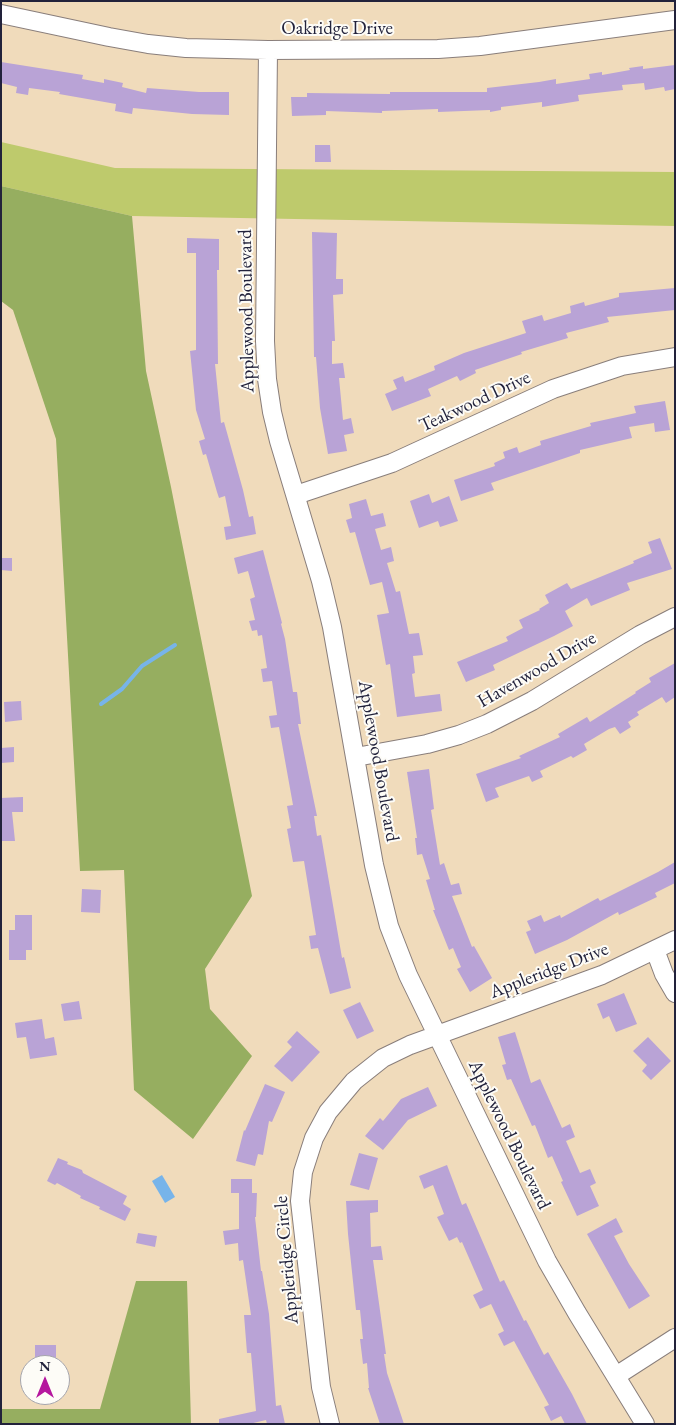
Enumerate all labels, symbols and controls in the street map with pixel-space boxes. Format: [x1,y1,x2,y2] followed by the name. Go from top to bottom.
[281,18,393,40] street label: Oakridge Drive
[234,229,260,393] street label: Applewood Boulevard
[416,366,534,438] street label: Teakwood Drive
[474,627,600,713] street label: Havenwood Drive
[353,679,403,843] street label: Applewood Boulevard
[486,938,612,1004] street label: Appleridge Drive
[463,1057,555,1213] street label: Applewood Boulevard
[270,1195,304,1325] street label: Appleridge Circle
[20,1355,70,1405] north arrow
[39,1357,51,1375] text: N

